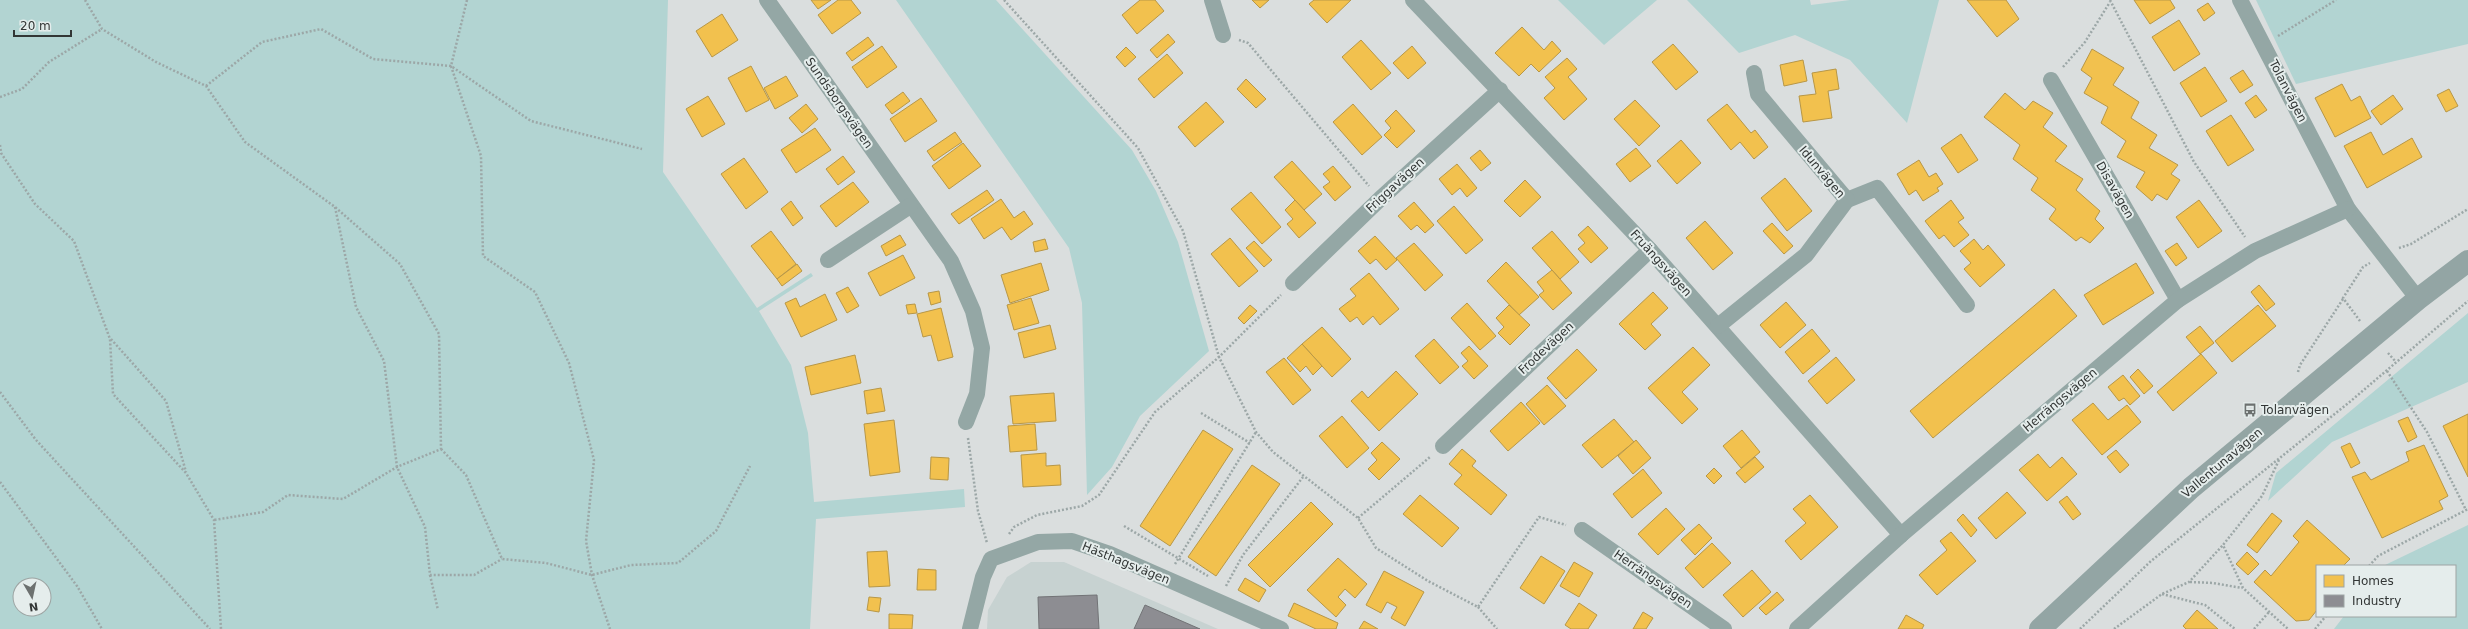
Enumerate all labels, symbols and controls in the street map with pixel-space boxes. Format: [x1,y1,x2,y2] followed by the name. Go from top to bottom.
[14,12,71,38] scale bar
[20,19,51,33] text: 20 m
[802,55,876,151] street label: Sundsborgsvägen
[2266,57,2310,124] street label: Tolanvägen
[1796,143,1848,201] street label: Idunvägen
[1363,155,1427,215] street label: Friggavägen
[2093,159,2137,221] street label: Disavägen
[1628,227,1694,299] street label: Fruängsvägen
[1516,319,1576,377] street label: Frodevägen
[2020,365,2100,435] street label: Herrängsvägen
[2242,402,2258,418] bus stop icon: Tolanvägen
[2260,403,2329,417] place label: Tolanvägen
[2179,425,2265,501] street label: Vallentunavägen
[1080,539,1172,587] street label: Hästhagsvägen
[1611,547,1695,611] street label: Herrängsvägen
[2316,565,2456,617] legend
[2352,574,2394,588] text: Homes
[12,577,52,617] north arrow
[2352,594,2401,608] text: Industry
[28,599,39,614] text: N

